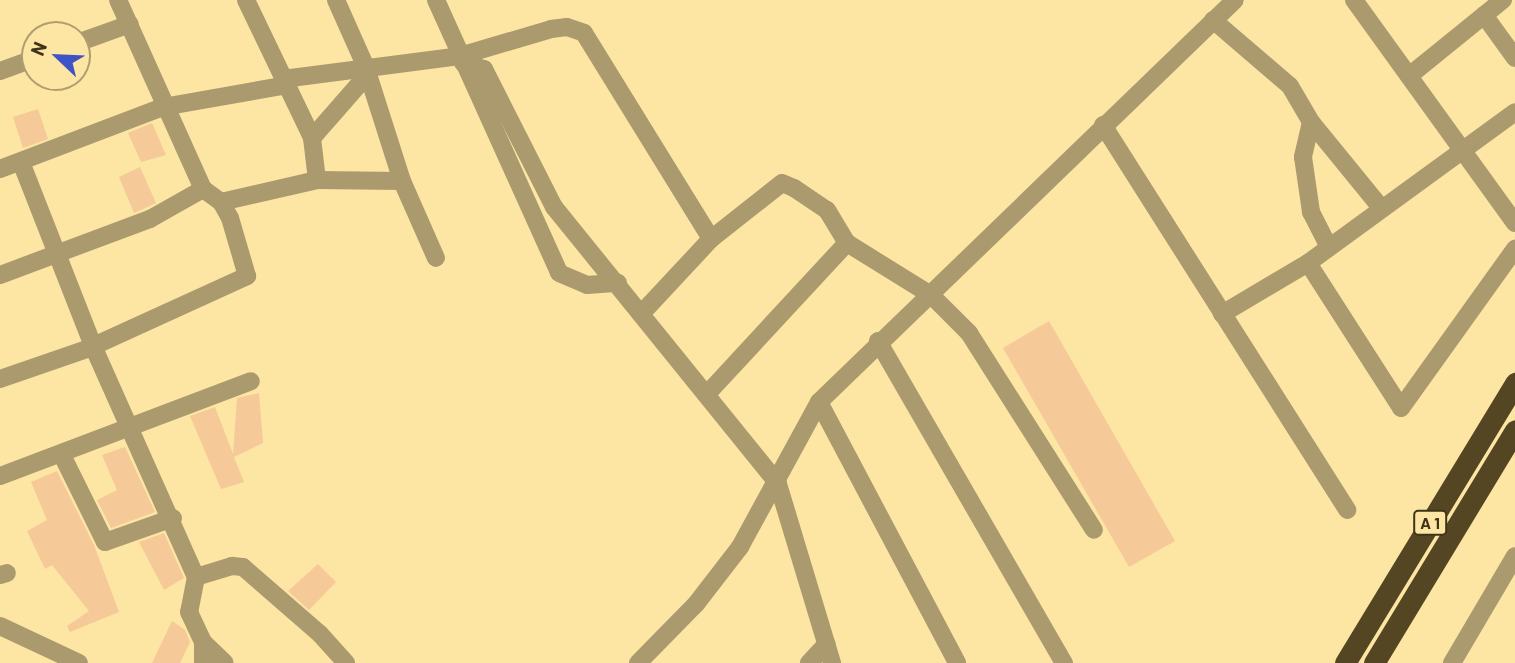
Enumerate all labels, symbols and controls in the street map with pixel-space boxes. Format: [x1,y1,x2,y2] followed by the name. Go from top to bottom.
[21,21,91,91] north arrow
[25,38,51,59] text: N
[1412,510,1448,536] road number: A 1

